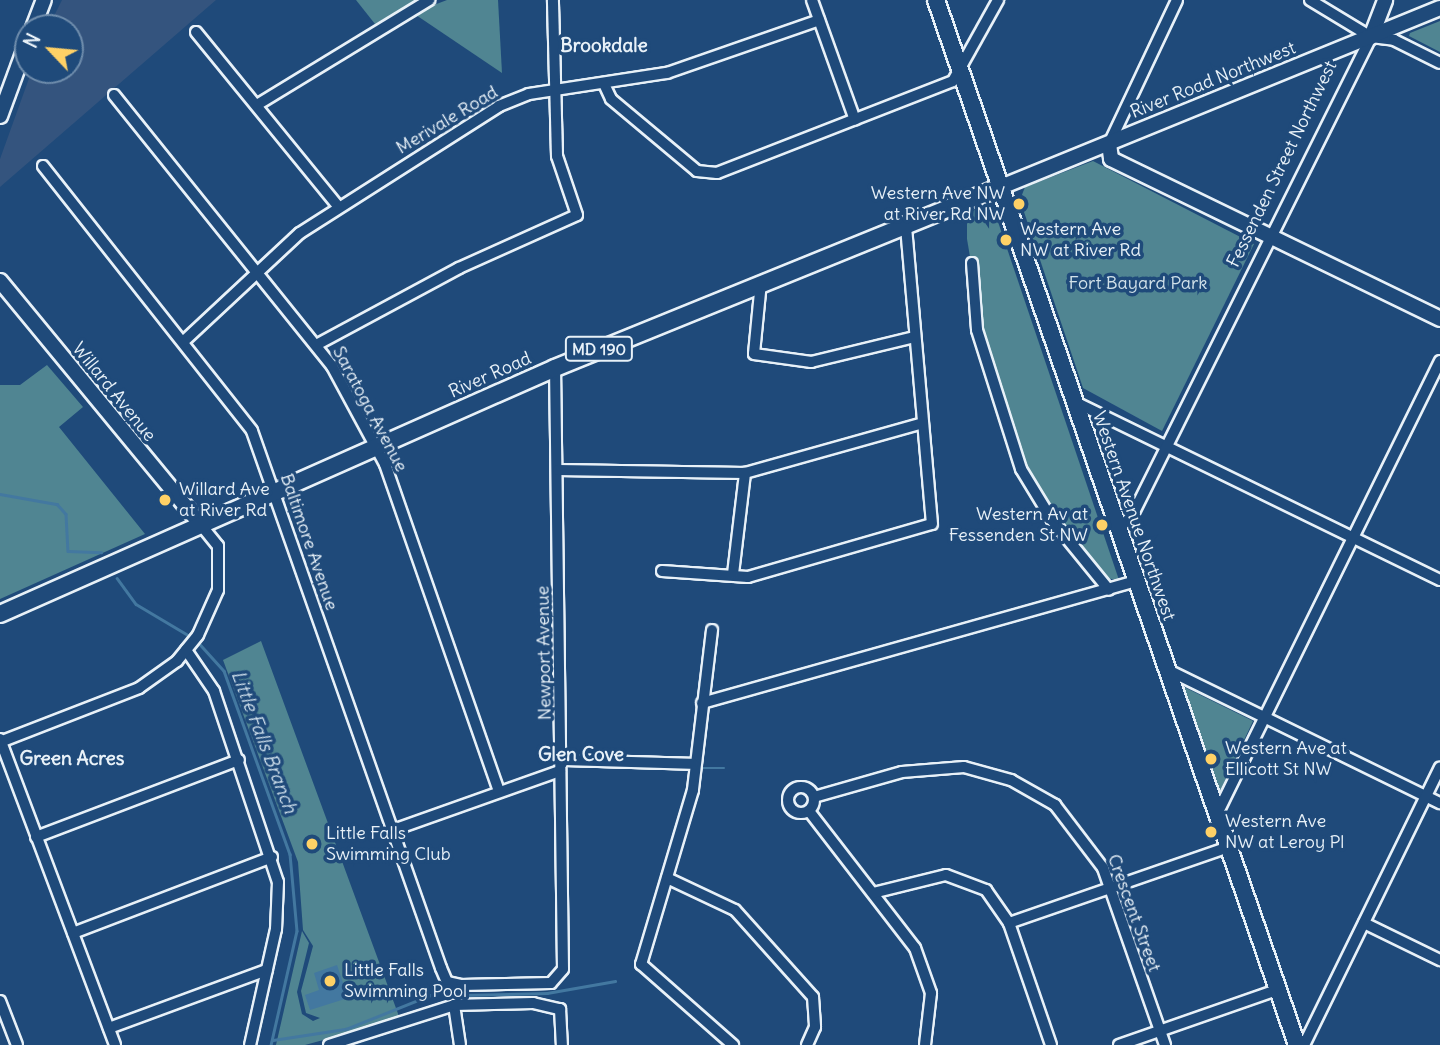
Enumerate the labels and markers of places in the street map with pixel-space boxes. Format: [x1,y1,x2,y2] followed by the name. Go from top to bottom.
[871,183,1005,226] place label: Western Ave NW at River Rd NW
[1011,196,1027,212] marker: Western Ave NW at River Rd NW
[1020,219,1141,262] place label: Western Ave NW at River Rd
[998,232,1014,248] marker: Western Ave NW at River Rd
[179,479,270,522] place label: Willard Ave at River Rd
[157,492,173,508] marker: Willard Ave at River Rd
[949,504,1088,546] place label: Western Av at Fessenden St NW
[1094,517,1110,533] marker: Western Av at Fessenden St NW
[1225,738,1347,780] place label: Western Ave at Ellicott St NW
[1203,751,1219,767] marker: Western Ave at Ellicott St NW
[1225,811,1344,854] place label: Western Ave NW at Leroy Pl
[326,823,451,866] place label: Little Falls Swimming Club
[1203,824,1219,840] marker: Western Ave NW at Leroy Pl
[304,836,320,852] marker: Little Falls Swimming Club
[344,960,467,1002] place label: Little Falls Swimming Pool
[322,973,338,989] marker: Little Falls Swimming Pool

